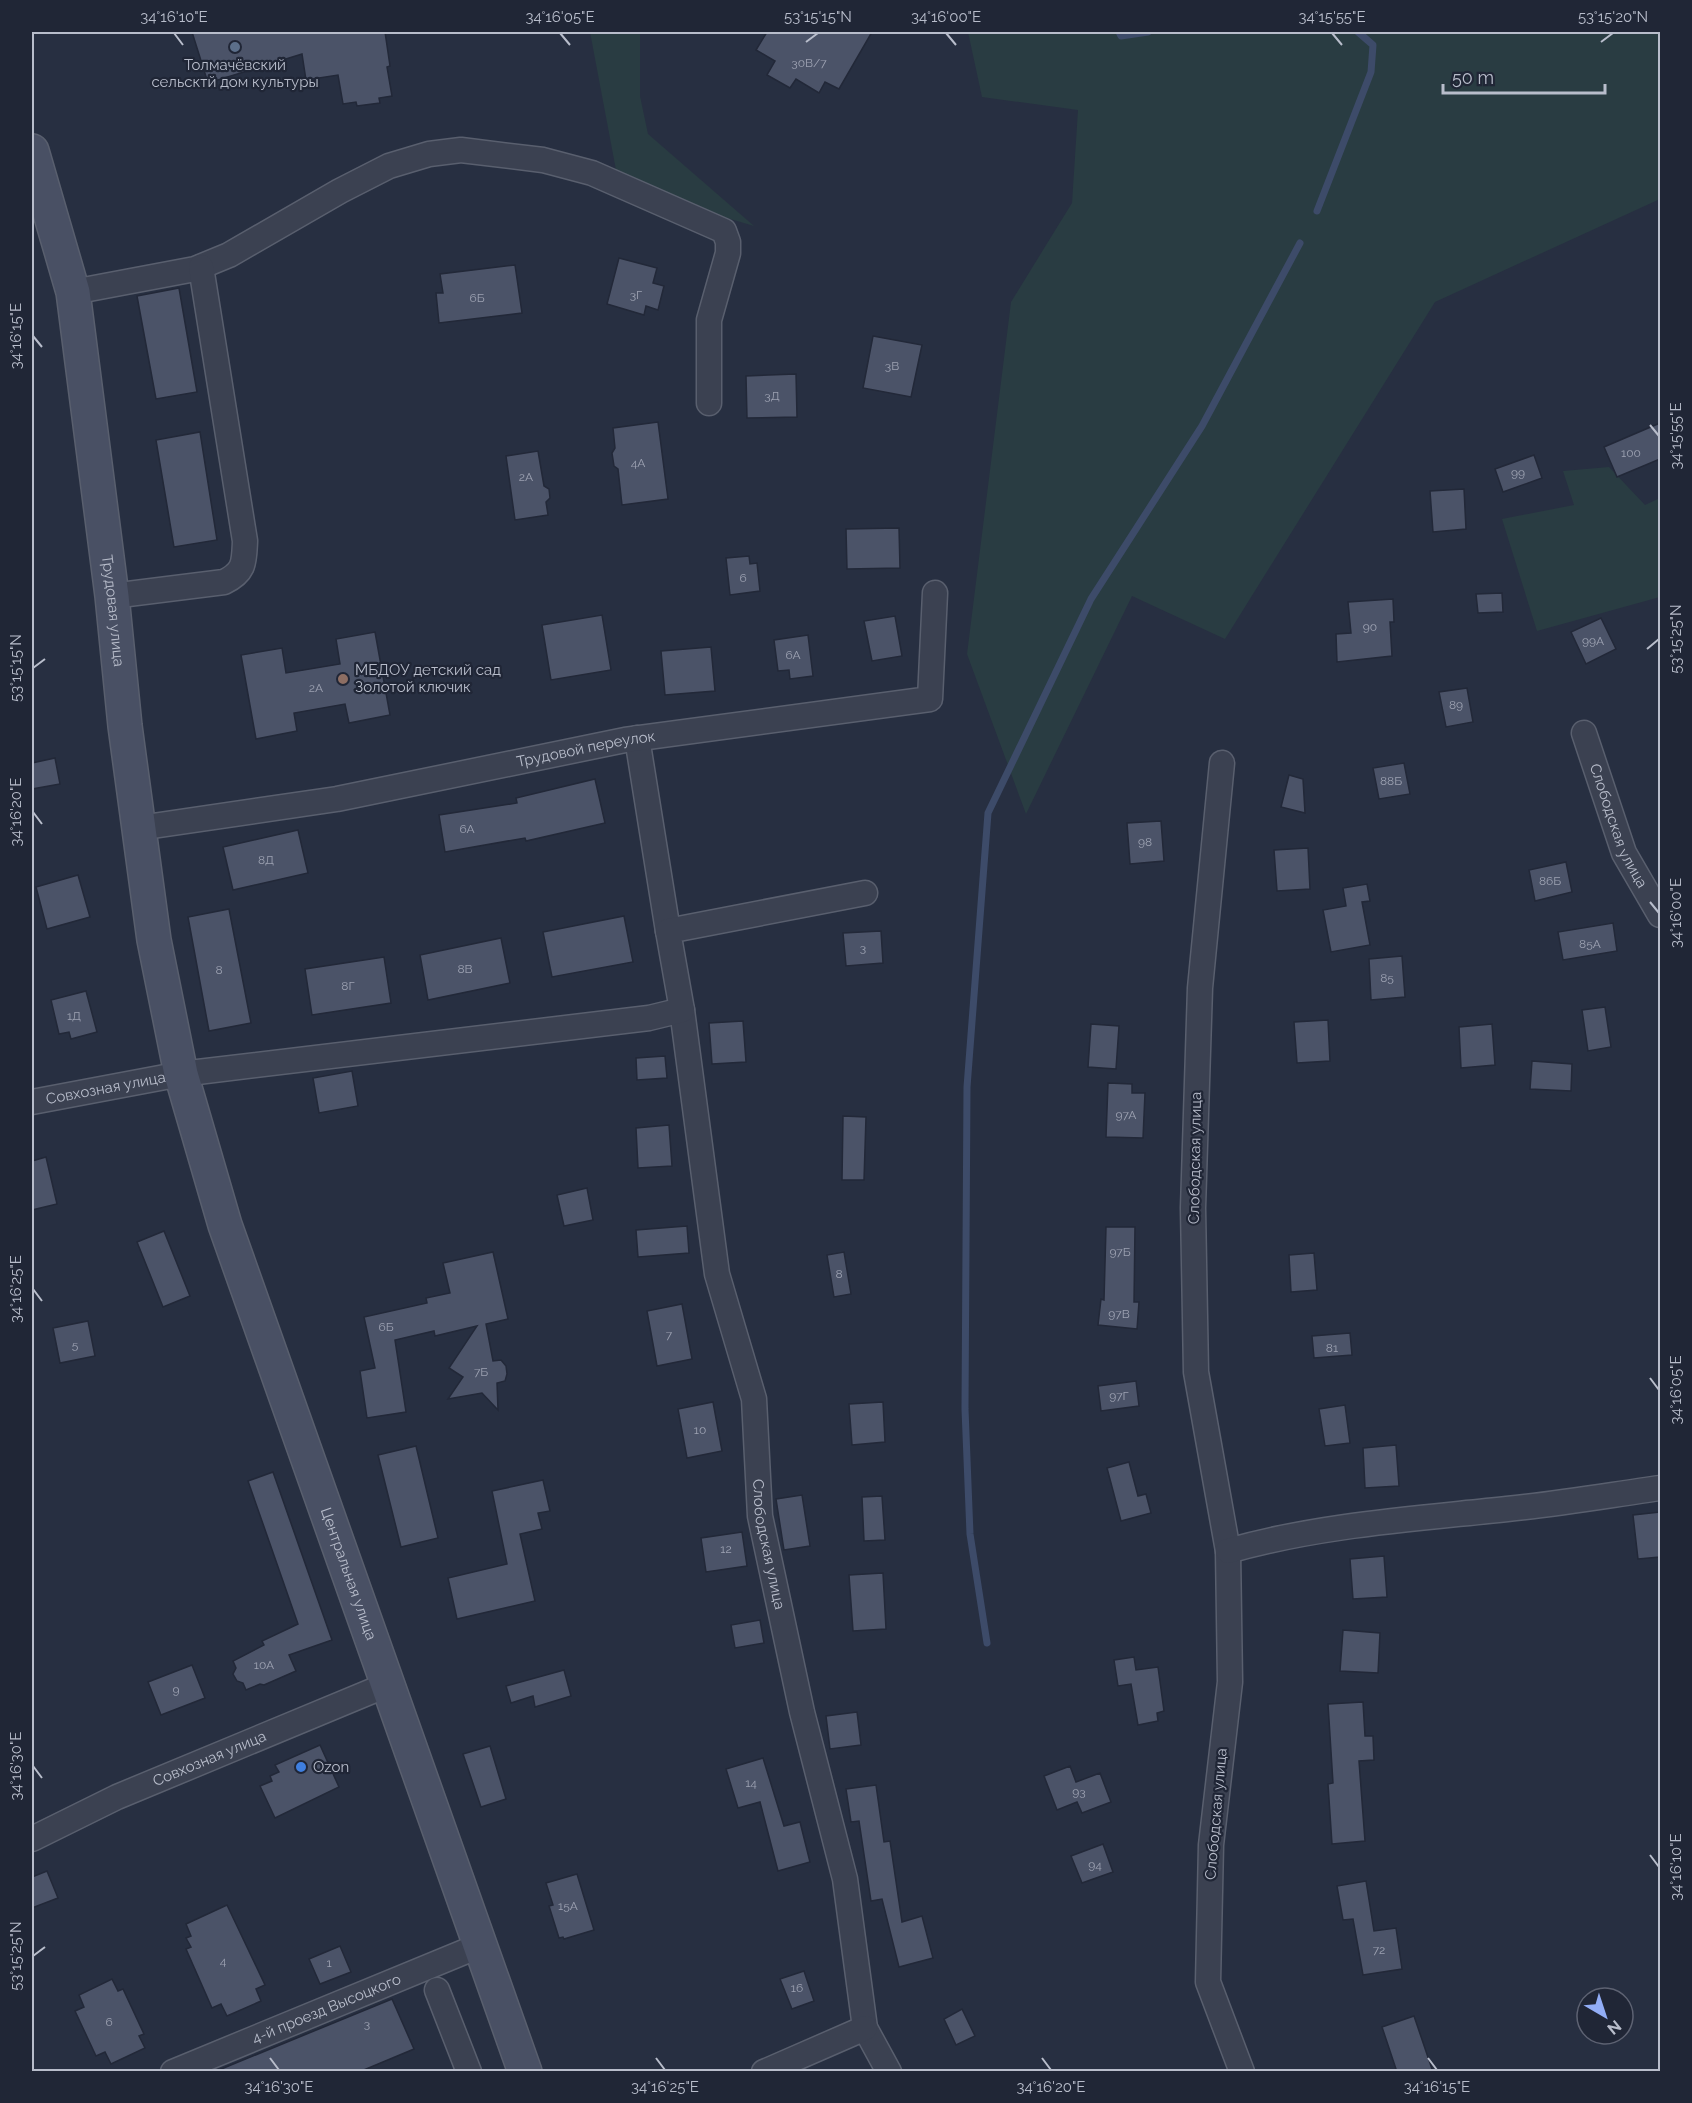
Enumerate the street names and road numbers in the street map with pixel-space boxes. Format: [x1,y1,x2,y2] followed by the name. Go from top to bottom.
[98,554,128,667] street label: Трудовая улица
[515,727,656,771] street label: Трудовой переулок
[1586,761,1651,891] street label: Слободская улица
[44,1068,167,1108] street label: Совхозная улица
[1185,1092,1205,1224] street label: Слободская улица
[749,1479,789,1611] street label: Слободская улица
[317,1505,380,1643] street label: Центральная улица
[150,1727,269,1790] street label: Совхозная улица
[1201,1747,1231,1881] street label: Слободская улица
[249,1970,404,2047] street label: 4-й проезд Высоцкого

